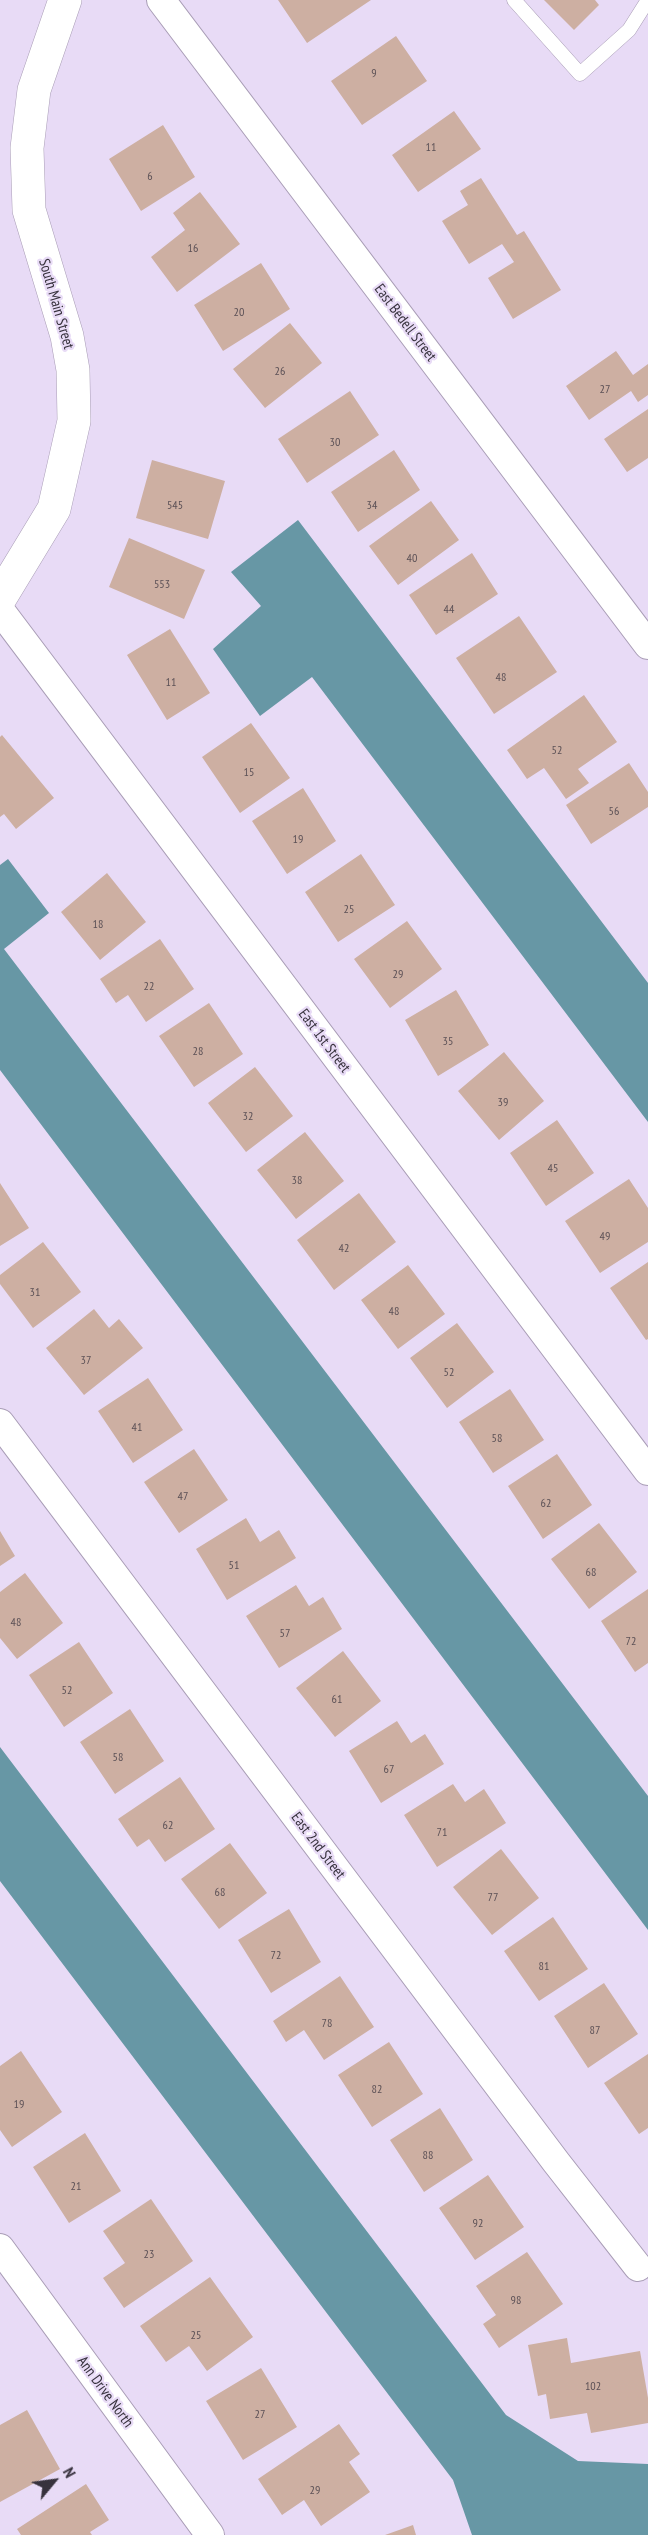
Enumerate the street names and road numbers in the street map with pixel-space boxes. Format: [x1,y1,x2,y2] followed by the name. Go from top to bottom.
[35,257,77,351] street label: South Main Street
[370,281,440,365] street label: East Bedell Street
[294,1006,354,1076] street label: East 1st Street
[287,1809,349,1883] street label: East 2nd Street
[73,2353,137,2431] street label: Ann Drive North

